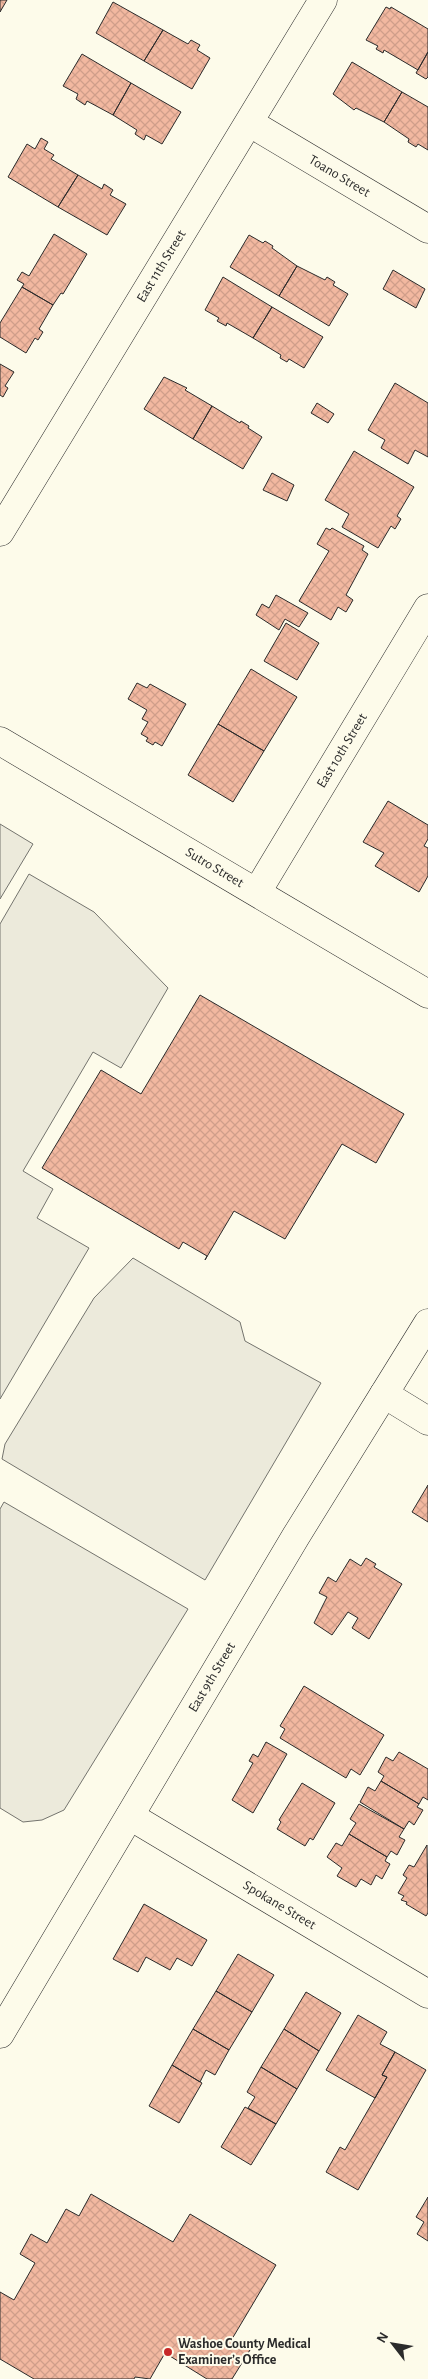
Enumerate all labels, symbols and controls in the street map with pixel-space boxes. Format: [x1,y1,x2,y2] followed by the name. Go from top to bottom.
[306,153,373,200] street label: Toano Street
[134,227,189,305] street label: East 11th Street
[314,711,370,790] street label: East 10th Street
[183,845,246,891] street label: Sutro Street
[186,1639,238,1715] street label: East 9th Street
[241,1878,319,1933] street label: Spokane Street
[368,2319,418,2369] north arrow
[374,2330,391,2346] text: N
[178,2337,311,2367] place label: Washoe County Medical Examiner’s Office
[162,2346,174,2358] marker: Washoe County Medical Examiner’s Office

